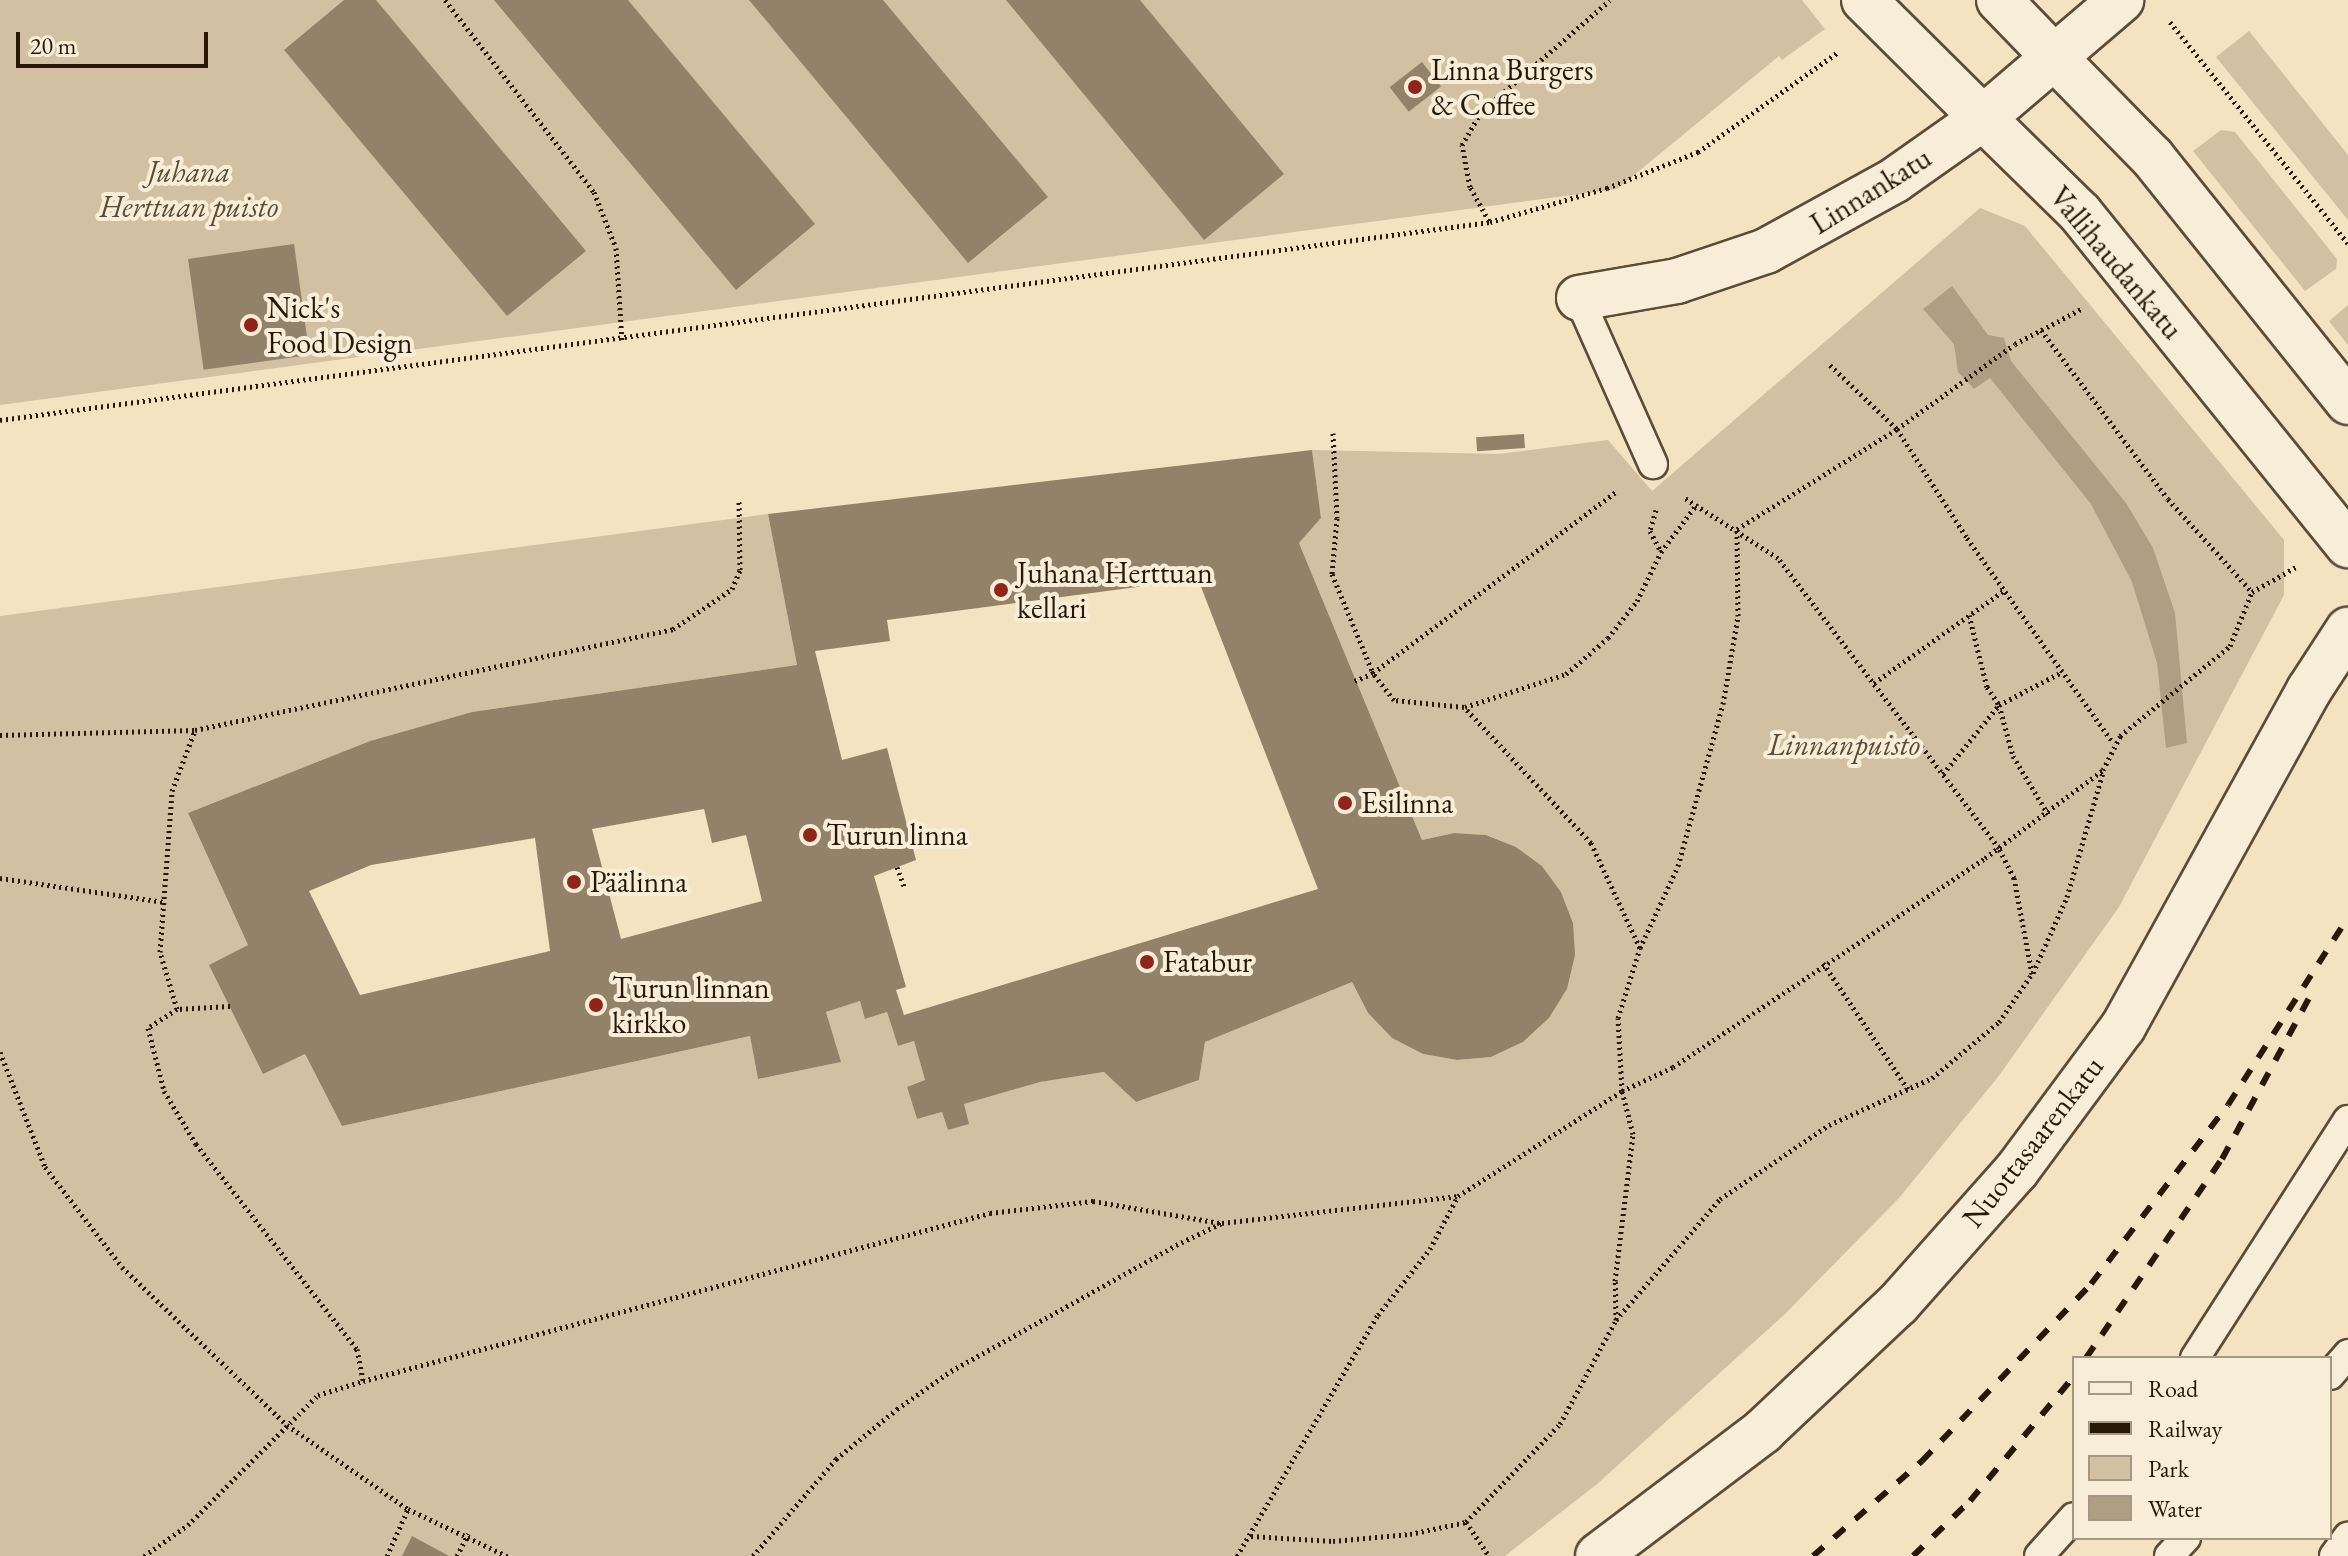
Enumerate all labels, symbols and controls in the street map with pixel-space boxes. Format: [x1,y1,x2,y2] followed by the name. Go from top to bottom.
[20,16,212,66] scale bar
[30,30,77,61] text: 20 m
[1431,52,1593,122] place label: Linna Burgers & Coffee
[1406,78,1424,96] marker: Linna Burgers & Coffee
[1804,140,1938,242] street label: Linnankatu
[100,154,278,224] park label: Juhana Herttuan puisto
[2042,179,2190,347] street label: Vallihaudankatu
[267,290,413,360] place label: Nick's Food Design
[242,316,260,334] marker: Nick's Food Design
[1017,555,1213,626] place label: Juhana Herttuan kellari
[992,581,1010,599] marker: Juhana Herttuan kellari
[1768,727,1920,763] park label: Linnanpuisto
[1361,785,1453,821] place label: Esilinna
[1336,794,1354,812] marker: Esilinna
[826,817,968,853] place label: Turun linna
[801,826,819,844] marker: Turun linna
[590,864,687,900] place label: Päälinna
[565,873,583,891] marker: Päälinna
[1163,944,1252,980] place label: Fatabur
[1138,953,1156,971] marker: Fatabur
[612,970,770,1040] place label: Turun linnan kirkko
[587,996,605,1014] marker: Turun linnan kirkko
[1955,1049,2111,1235] street label: Nuottasaarenkatu
[2072,1356,2332,1540] legend
[2148,1373,2198,1404] text: Road
[2148,1413,2222,1444] text: Railway
[2148,1453,2189,1484] text: Park
[2148,1493,2202,1524] text: Water

